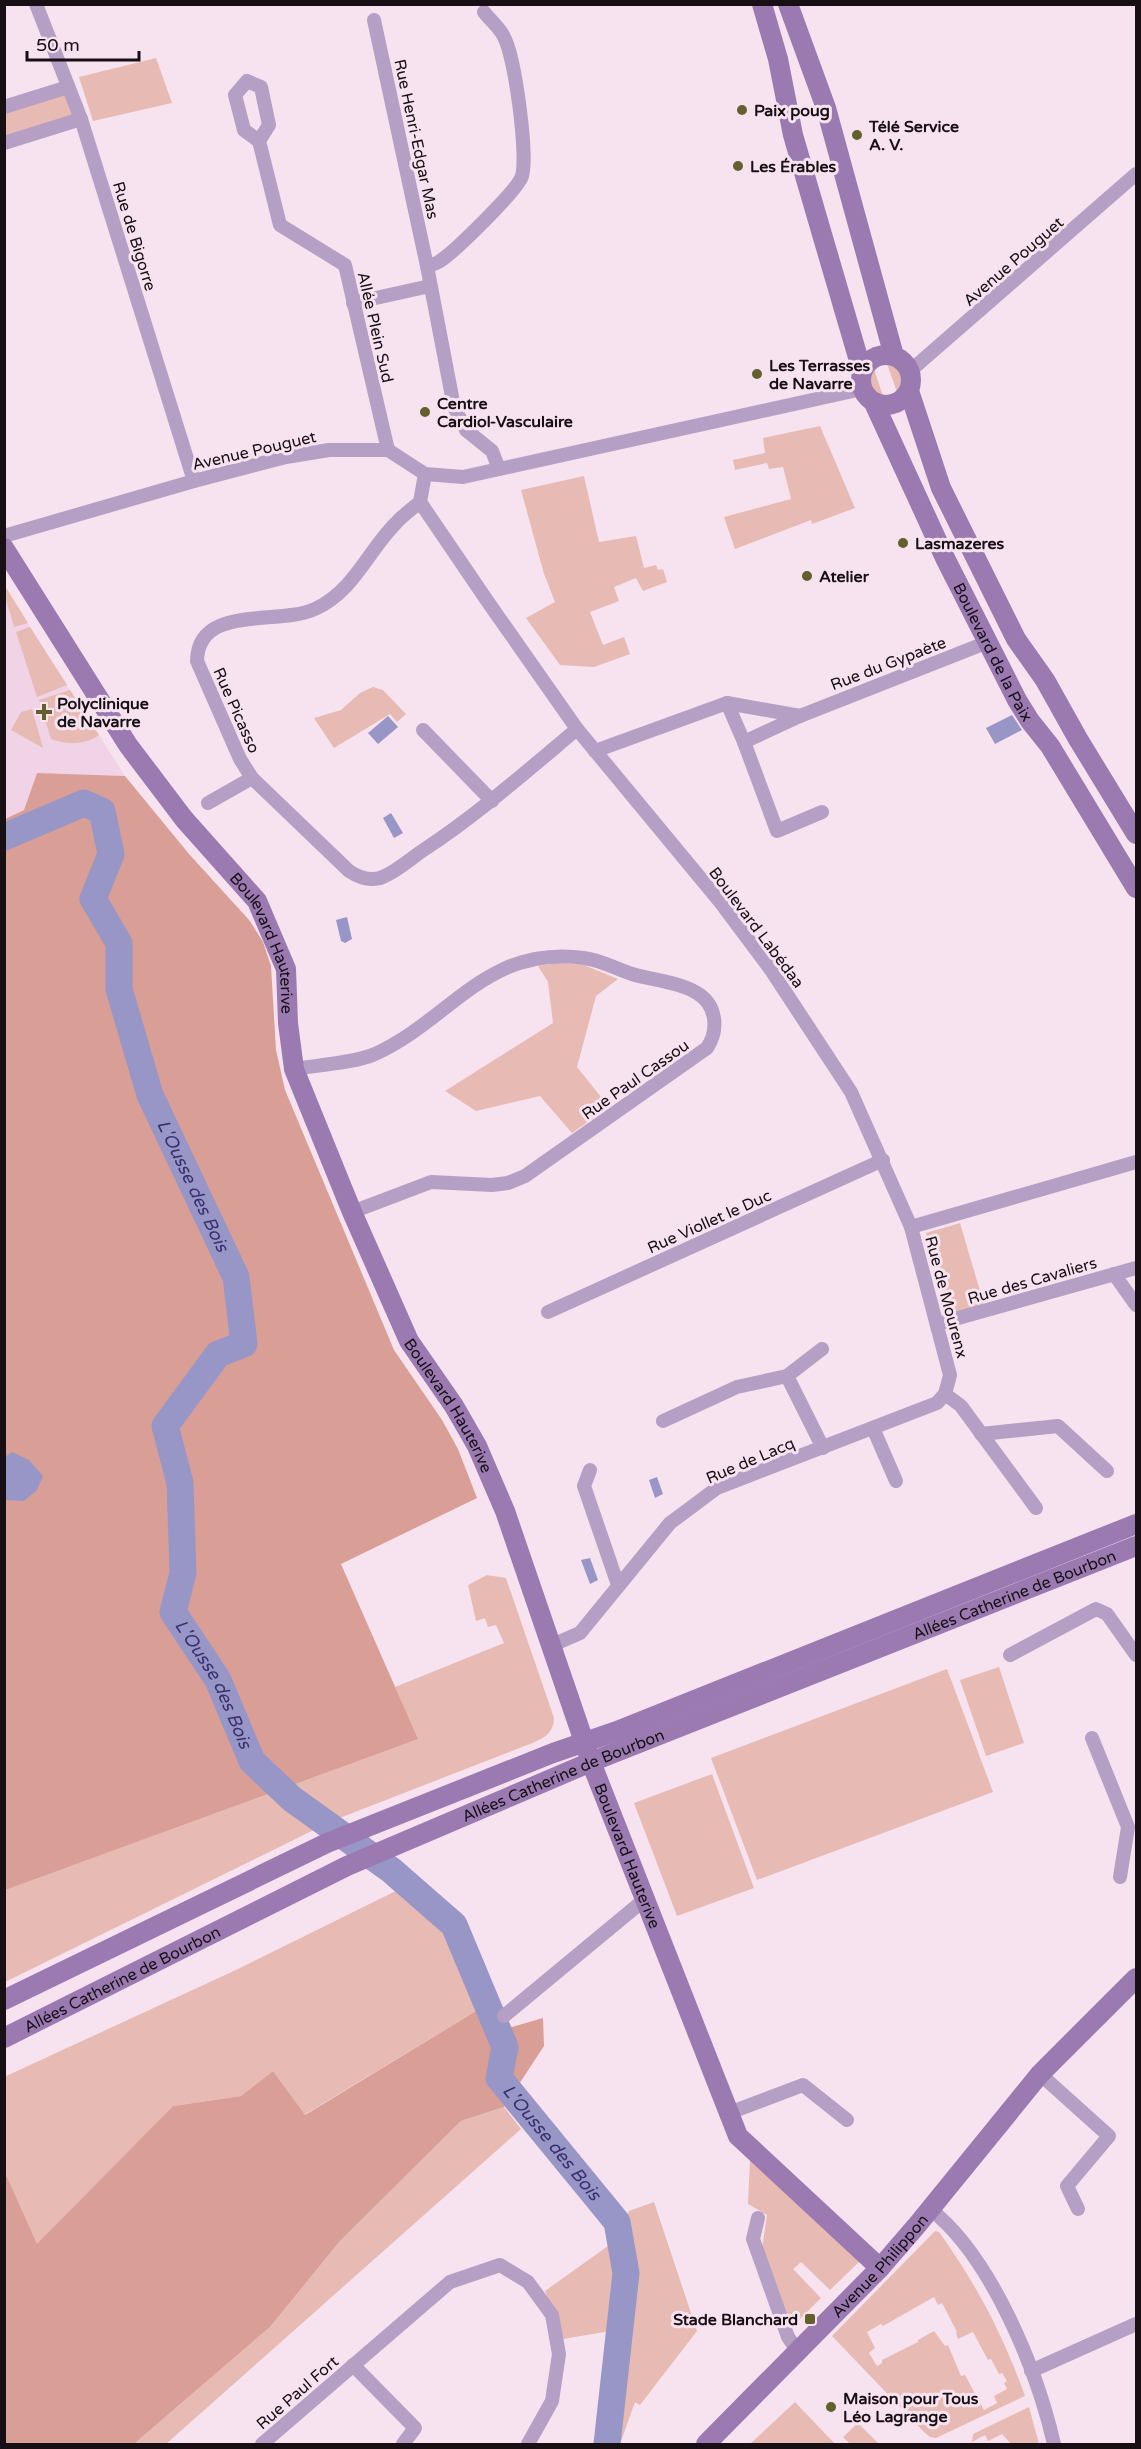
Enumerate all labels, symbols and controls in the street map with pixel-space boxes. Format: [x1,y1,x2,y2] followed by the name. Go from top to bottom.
[27,24,140,62] scale bar
[36,34,80,56] text: 50 m
[389,57,443,221] street label: Rue Henri-Edgar Mas
[754,101,830,121] place label: Paix poug
[735,103,749,117] marker: Paix poug
[868,117,959,155] place label: Télé Service A. V.
[850,128,864,142] marker: Télé Service A. V.
[750,157,836,177] place label: Les Érables
[731,159,745,173] marker: Les Érables
[108,179,160,293] street label: Rue de Bigorre
[959,213,1068,311] street label: Avenue Pouguet
[353,270,398,385] street label: Allée Plein Sud
[769,356,871,394] place label: Les Terrasses de Navarre
[750,367,764,381] marker: Les Terrasses de Navarre
[437,394,573,432] place label: Centre Cardiol-Vasculaire
[418,405,432,419] marker: Centre Cardiol-Vasculaire
[190,427,318,475] street label: Avenue Pouguet
[915,534,1005,554] place label: Lasmazeres
[896,536,910,550] marker: Lasmazeres
[819,567,870,587] place label: Atelier
[800,569,814,583] marker: Atelier
[948,580,1037,725] street label: Boulevard de la Paix
[828,633,949,695] street label: Rue du Gypaète
[208,665,264,756] street label: Rue Picasso
[57,694,149,732] place label: Polyclinique de Navarre
[35,703,53,721] marker: Polyclinique de Navarre
[704,863,808,992] street label: Boulevard Labédaa
[225,868,297,1014] street label: Boulevard Hauterive
[578,1035,693,1124] street label: Rue Paul Cassou
[152,1116,234,1257] water label: L'Ousse des Bois
[644,1186,775,1258] street label: Rue Viollet le Duc
[920,1234,972,1361] street label: Rue de Mourenx
[965,1253,1099,1309] street label: Rue des Cavaliers
[399,1335,496,1476] street label: Boulevard Hauterive
[703,1433,798,1489] street label: Rue de Lacq
[910,1546,1119,1645] street label: Allées Catherine de Bourbon
[170,1615,257,1753] water label: L'Ousse des Bois
[459,1725,667,1827] street label: Allées Catherine de Bourbon
[589,1780,664,1932] street label: Boulevard Hauterive
[21,1922,224,2037] street label: Allées Catherine de Bourbon
[498,2080,607,2206] water label: L'Ousse des Bois
[828,2210,933,2322] street label: Avenue Philippon
[673,2310,798,2330] place label: Stade Blanchard
[803,2312,817,2326] marker: Stade Blanchard
[252,2352,343,2434] street label: Rue Paul Fort
[843,2389,979,2427] place label: Maison pour Tous Léo Lagrange
[824,2400,838,2414] marker: Maison pour Tous Léo Lagrange

